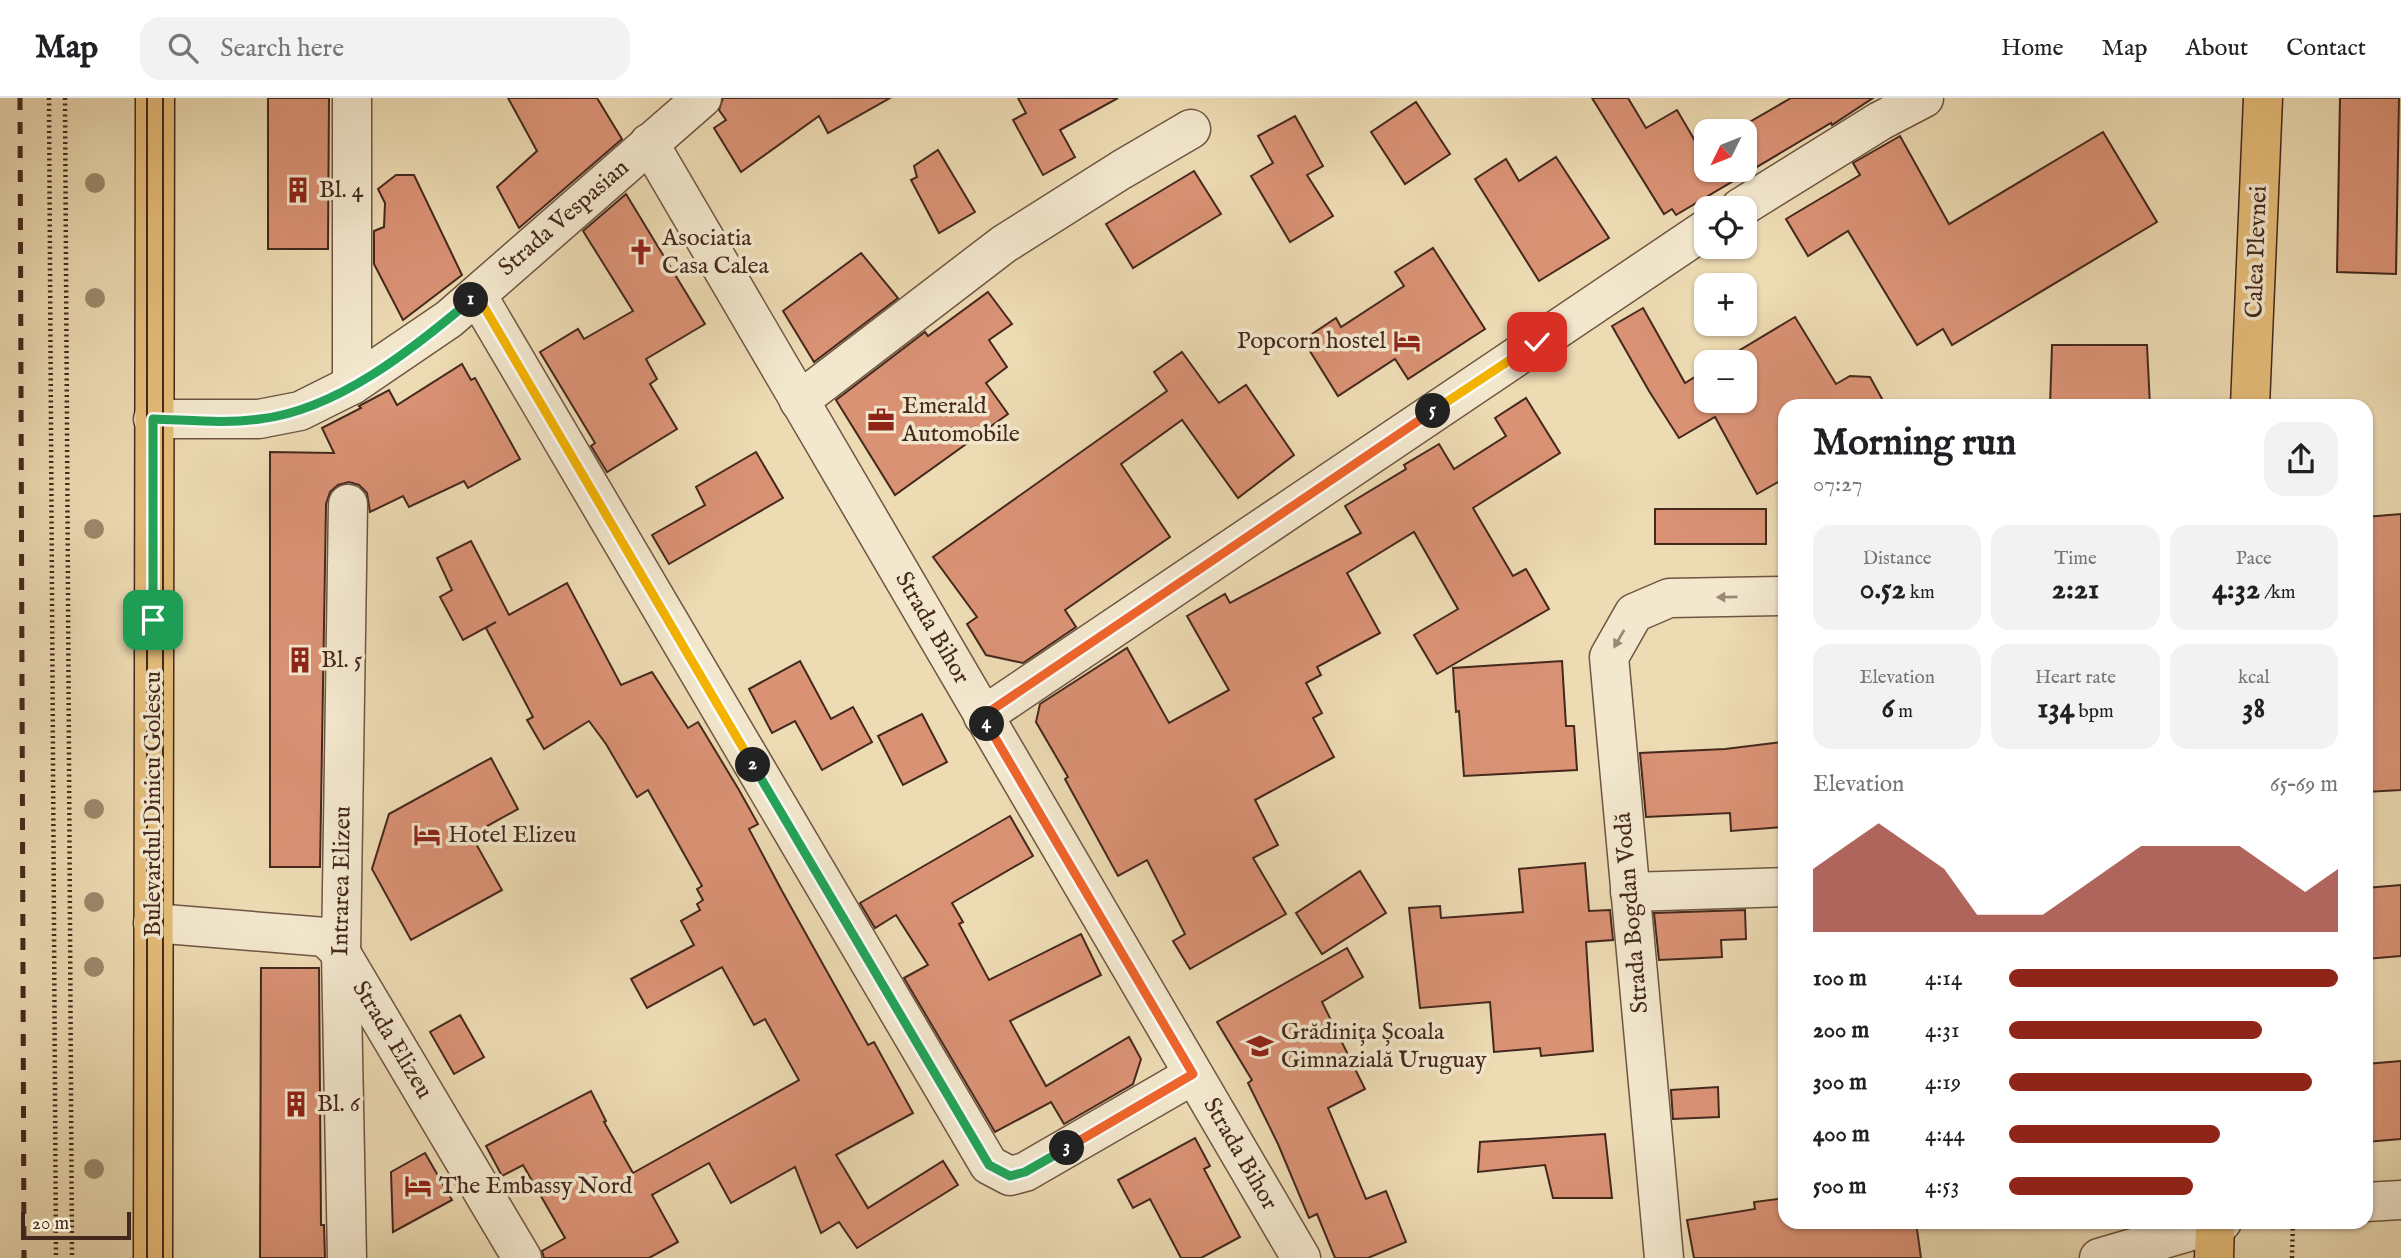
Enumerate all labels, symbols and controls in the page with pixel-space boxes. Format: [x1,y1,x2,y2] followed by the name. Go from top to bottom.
[140,17,630,80] search box
[35,27,98,69] text: Map
[164,29,202,67] icon: search
[220,32,344,65] text: Search here
[2001,33,2064,64] text: Home
[2102,33,2148,64] text: Map
[2186,33,2248,64] text: About
[2286,33,2366,64] text: Contact
[1694,119,1757,182] north arrow
[1694,119,1757,413] map controls
[492,153,636,283] street label: Strada Vespasian
[283,175,313,205] building icon: Bl. 4
[319,175,364,206] place label: Bl. 4
[2239,185,2275,319] street label: Calea Plevnei
[1694,196,1757,259] button: locate
[661,223,770,282] place label: Asociatia Casa Calea
[626,237,656,267] church icon: Asociatia Casa Calea
[1694,273,1757,336] button: +
[454,282,489,318] pin: 1
[467,287,474,311] text: 1
[1507,312,1567,372] pin
[1518,323,1556,361] icon: check
[1237,326,1386,357] place label: Popcorn hostel
[1392,326,1422,356] hotel icon: Popcorn hostel
[1694,350,1757,413] button: −
[901,391,1020,450] place label: Emerald Automobile
[1416,394,1450,428] pin: 5
[1429,398,1436,422] text: 5
[866,405,896,435] office icon: Emerald Automobile
[1813,420,2016,468] text: Morning run
[2264,422,2338,496] button: share
[1813,470,1862,499] text: 07:27
[1863,547,1932,571] text: Distance
[2054,547,2097,571] text: Time
[2236,547,2272,571] text: Pace
[887,566,977,690] street label: Strada Bihor
[1860,571,1906,609] text: 0.52
[2052,571,2099,609] text: 2:21
[2212,571,2260,609] text: 4:32
[1906,581,1935,605] text: km
[2260,581,2296,605] text: /km
[123,590,183,650] pin
[1716,591,1738,603] one-way arrow
[134,601,172,639] icon: arrive
[1613,629,1625,649] one-way arrow
[285,645,315,675] building icon: Bl. 5
[321,645,363,676] place label: Bl. 5
[1859,666,1935,690] text: Elevation
[2035,666,2116,690] text: Heart rate
[2238,666,2270,690] text: kcal
[138,671,169,937] street label: Bulevardul Dinicu Golescu
[1881,690,1894,728] text: 6
[2037,690,2074,728] text: 134
[2242,690,2265,728] text: 38
[1894,700,1913,724] text: m
[2074,700,2114,724] text: bpm
[970,706,1004,742] pin: 4
[982,711,991,735] text: 4
[736,748,770,782] pin: 2
[748,752,757,776] text: 2
[1813,770,1904,799] text: Elevation
[2270,770,2338,799] text: 65–69 m
[325,806,359,956] street label: Intrarea Elizeu
[1608,811,1656,1015] street label: Strada Bogdan Vodă
[412,820,442,850] hotel icon: Hotel Elizeu
[448,820,576,851] place label: Hotel Elizeu
[1813,964,1867,993] text: 100 m
[1925,964,1962,993] text: 4:14
[345,975,439,1105] street label: Strada Elizeu
[1813,1016,1869,1045] text: 200 m
[1925,1016,1960,1045] text: 4:31
[1281,1017,1487,1076] place label: Grădinița Școala Gimnazială Uruguay
[1245,1031,1275,1061] school or university icon: Grădinița Școala Gimnazială Uruguay
[1813,1068,1867,1097] text: 300 m
[1925,1068,1961,1097] text: 4:19
[281,1089,311,1119] building icon: Bl. 6
[317,1089,361,1120] place label: Bl. 6
[1195,1092,1285,1216] street label: Strada Bihor
[1813,1120,1870,1149] text: 400 m
[1925,1120,1965,1149] text: 4:44
[1050,1130,1084,1166] pin: 3
[1063,1135,1070,1159] text: 3
[403,1171,433,1201] hotel icon: The Embassy Nord
[439,1171,633,1202] place label: The Embassy Nord
[1813,1172,1867,1201] text: 500 m
[1925,1172,1959,1201] text: 4:53
[21,1209,131,1241] scale bar
[32,1212,69,1236] text: 20 m

